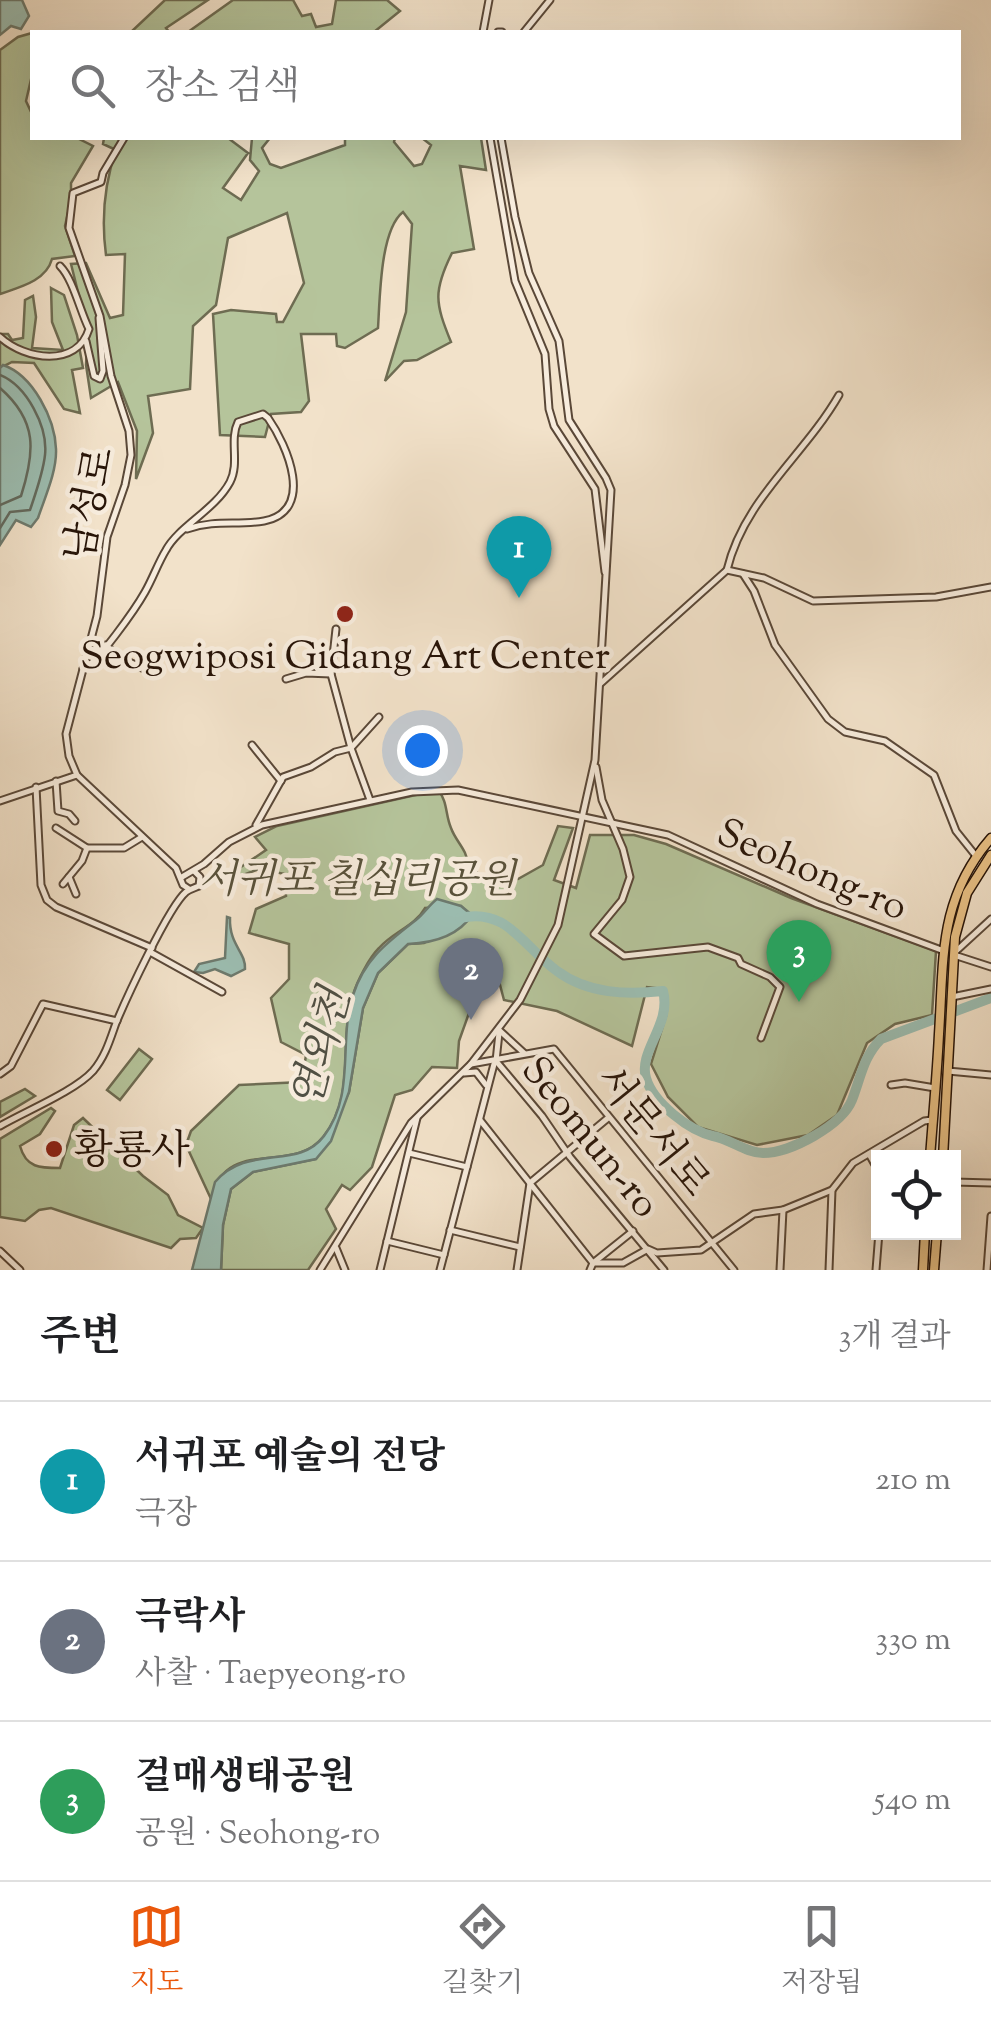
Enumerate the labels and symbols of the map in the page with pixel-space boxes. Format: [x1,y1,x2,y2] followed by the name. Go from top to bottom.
[53,443,131,567] street label: 남성로
[486,516,552,598] pin: 1
[334,603,356,625] marker: Seogwiposi Gidang Art Center
[80,630,610,687] place label: Seogwiposi Gidang Art Center
[397,725,448,776] your location
[707,806,915,938] street label: Seohong-ro
[198,854,518,911] park label: 서귀포 칠십리공원
[766,920,832,1002] pin: 3
[438,938,504,1020] pin: 2
[279,980,369,1116] water label: 연외천
[505,1046,672,1232] street label: Seomun-ro
[580,1055,721,1211] street label: 서문서로
[74,1125,190,1182] place label: 황룡사
[43,1138,65,1160] marker: 황룡사

